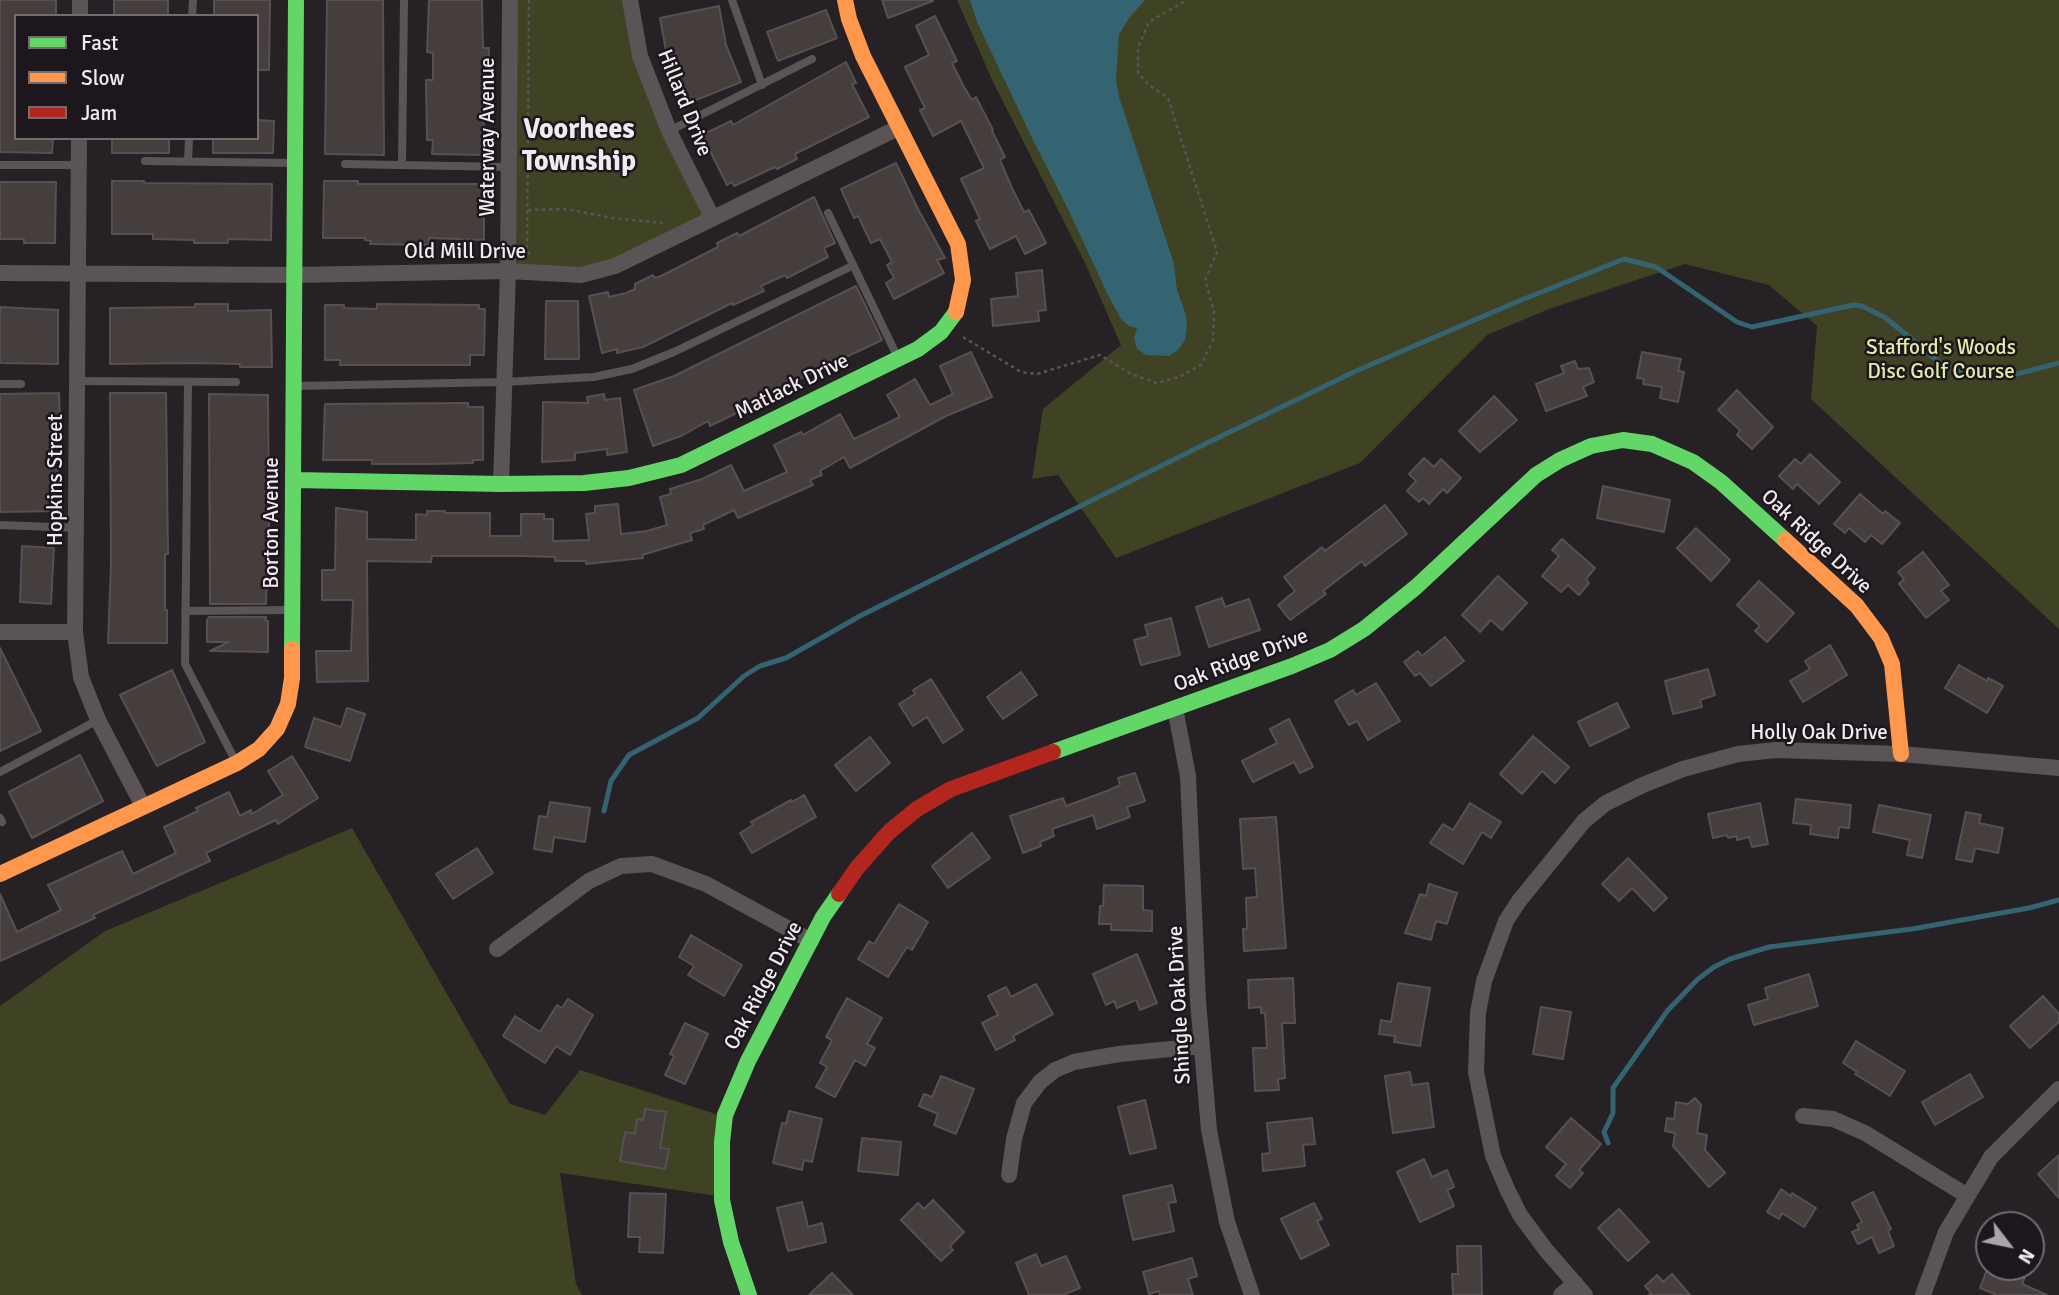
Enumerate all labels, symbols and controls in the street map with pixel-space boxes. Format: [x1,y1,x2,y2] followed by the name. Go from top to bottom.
[14,14,259,140] legend
[81,30,118,56] text: Fast
[651,46,717,160] street label: Hillard Drive
[475,58,501,216] street label: Waterway Avenue
[81,65,125,91] text: Slow
[81,100,117,126] text: Jam
[522,114,636,180] district label: Voorhees Township
[404,239,526,265] street label: Old Mill Drive
[1866,335,2016,385] park label: Stafford's Woods Disc Golf Course
[731,349,853,425] street label: Matlack Drive
[43,414,69,546] street label: Hopkins Street
[259,457,285,589] street label: Borton Avenue
[1755,484,1877,600] street label: Oak Ridge Drive
[1170,624,1312,698] street label: Oak Ridge Drive
[1750,720,1888,746] street label: Holly Oak Drive
[720,917,808,1055] street label: Oak Ridge Drive
[1163,925,1197,1085] street label: Shingle Oak Drive
[1975,1211,2045,1281] north arrow
[2012,1244,2040,1268] text: N

